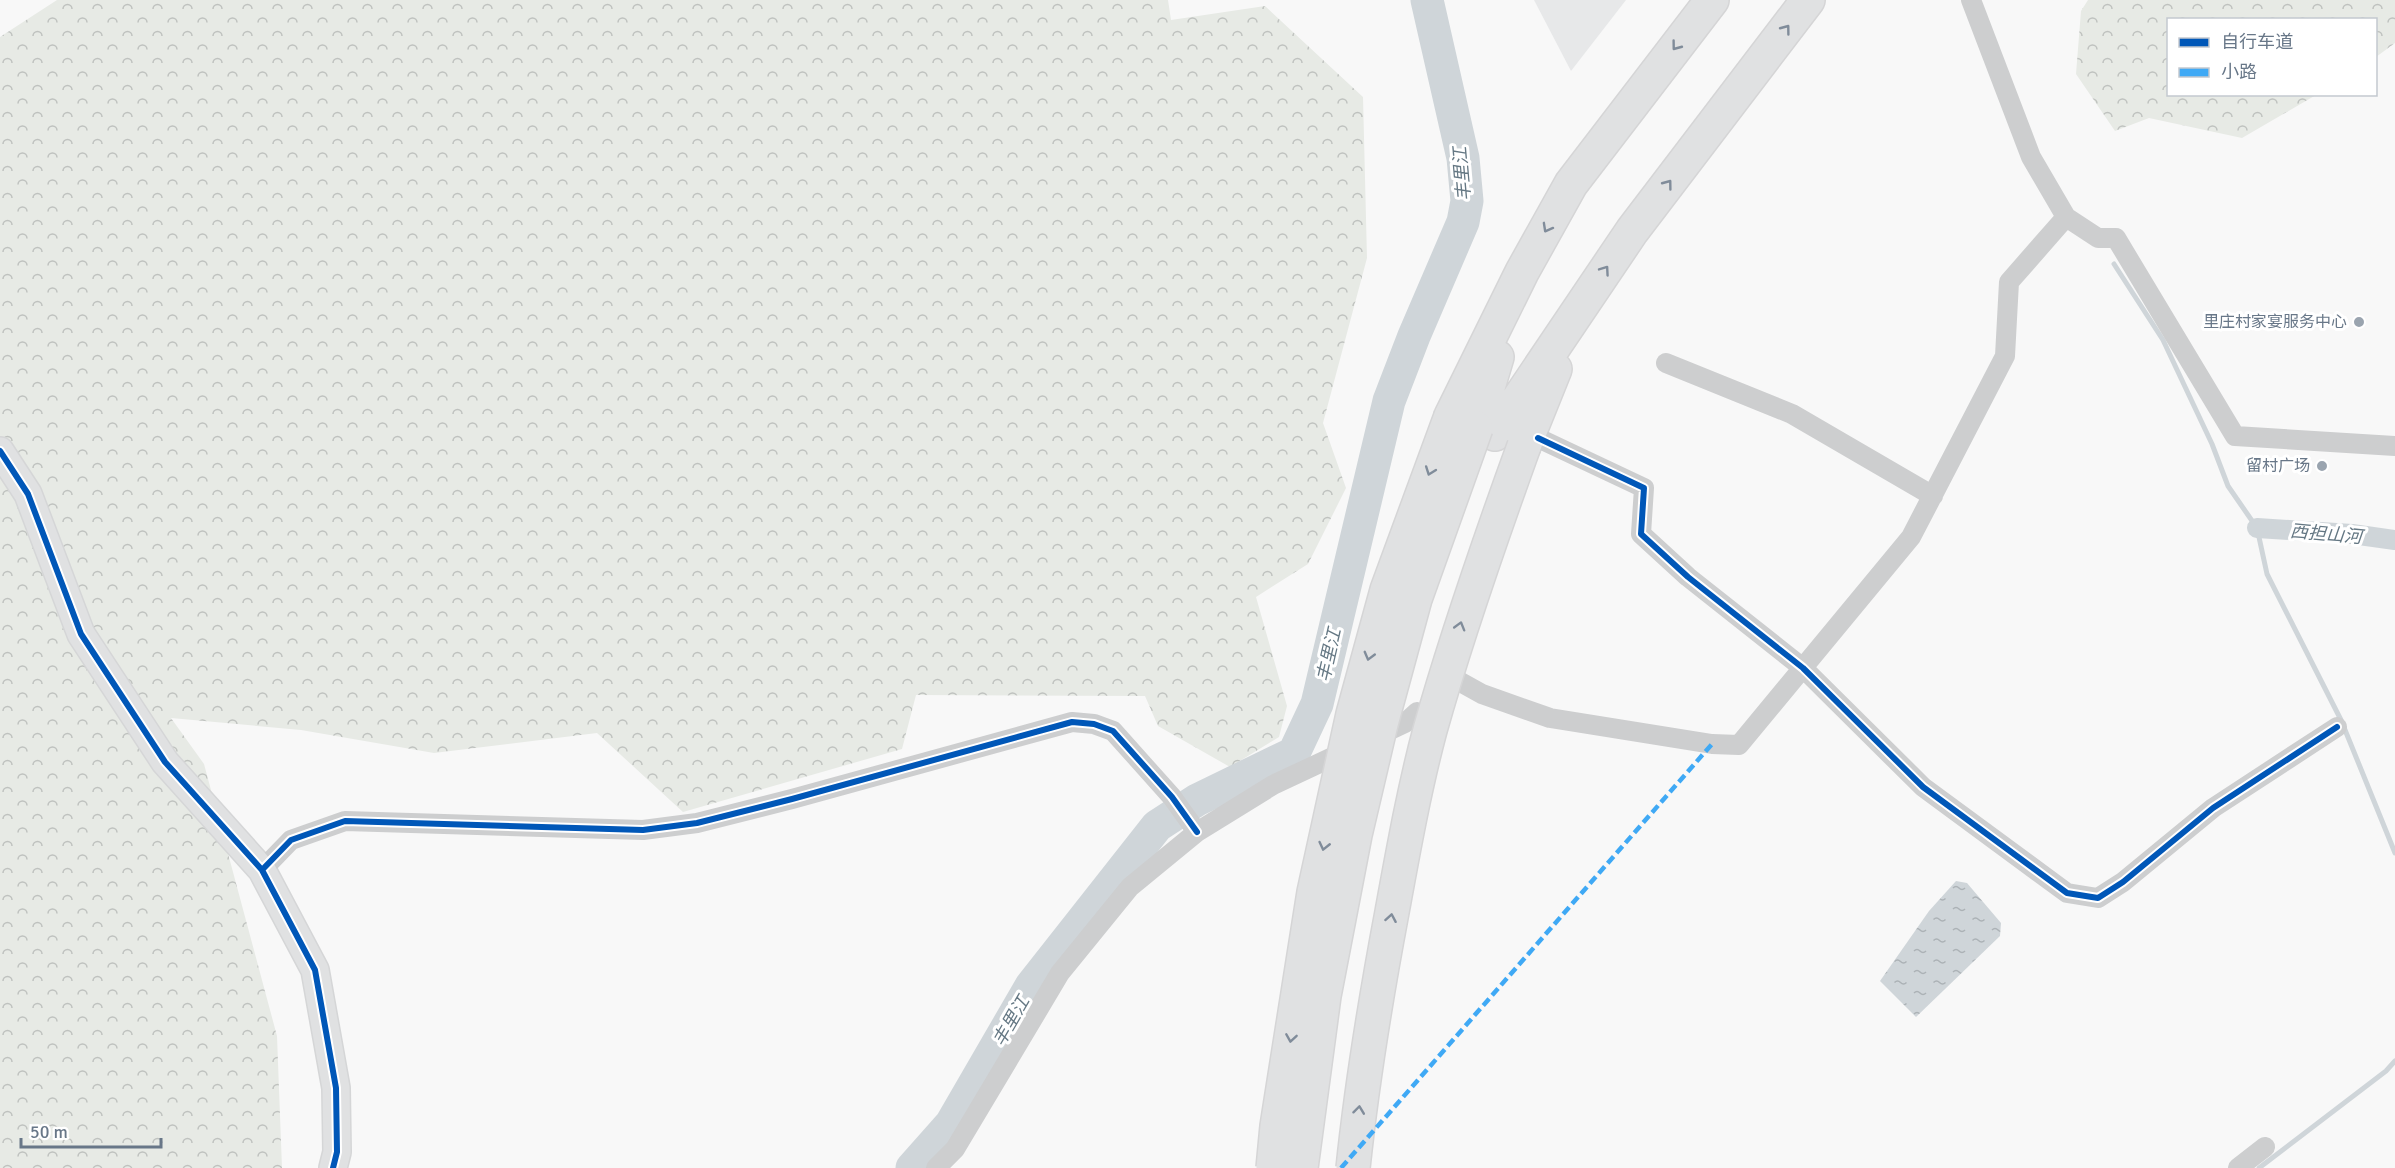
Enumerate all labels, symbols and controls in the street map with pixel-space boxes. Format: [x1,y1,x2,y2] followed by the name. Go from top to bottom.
[2167,18,2377,96] legend
[1779,25,1790,36] one-way arrow
[2221,31,2293,53] text: 自行车道
[1673,40,1684,51] one-way arrow
[2221,61,2257,83] text: 小路
[1449,144,1475,202] water label: 丰里江
[1661,180,1672,191] one-way arrow
[1543,222,1554,232] one-way arrow
[1598,266,1609,277] one-way arrow
[2203,312,2347,332] place label: 里庄村家宴服务中心
[2352,315,2366,329] marker: 里庄村家宴服务中心
[2246,456,2310,476] place label: 留村广场
[2315,459,2329,473] marker: 留村广场
[1425,465,1438,476] one-way arrow
[2289,520,2366,548] water label: 西担山河
[1453,621,1466,631] one-way arrow
[1312,624,1346,684] water label: 丰里江
[1364,650,1376,661] one-way arrow
[1318,840,1331,850] one-way arrow
[1384,913,1397,923] one-way arrow
[988,990,1035,1050] water label: 丰里江
[1285,1033,1297,1042] one-way arrow
[1352,1105,1365,1114] one-way arrow
[21,1111,160,1149] scale bar
[30,1121,68,1143] text: 50 m

